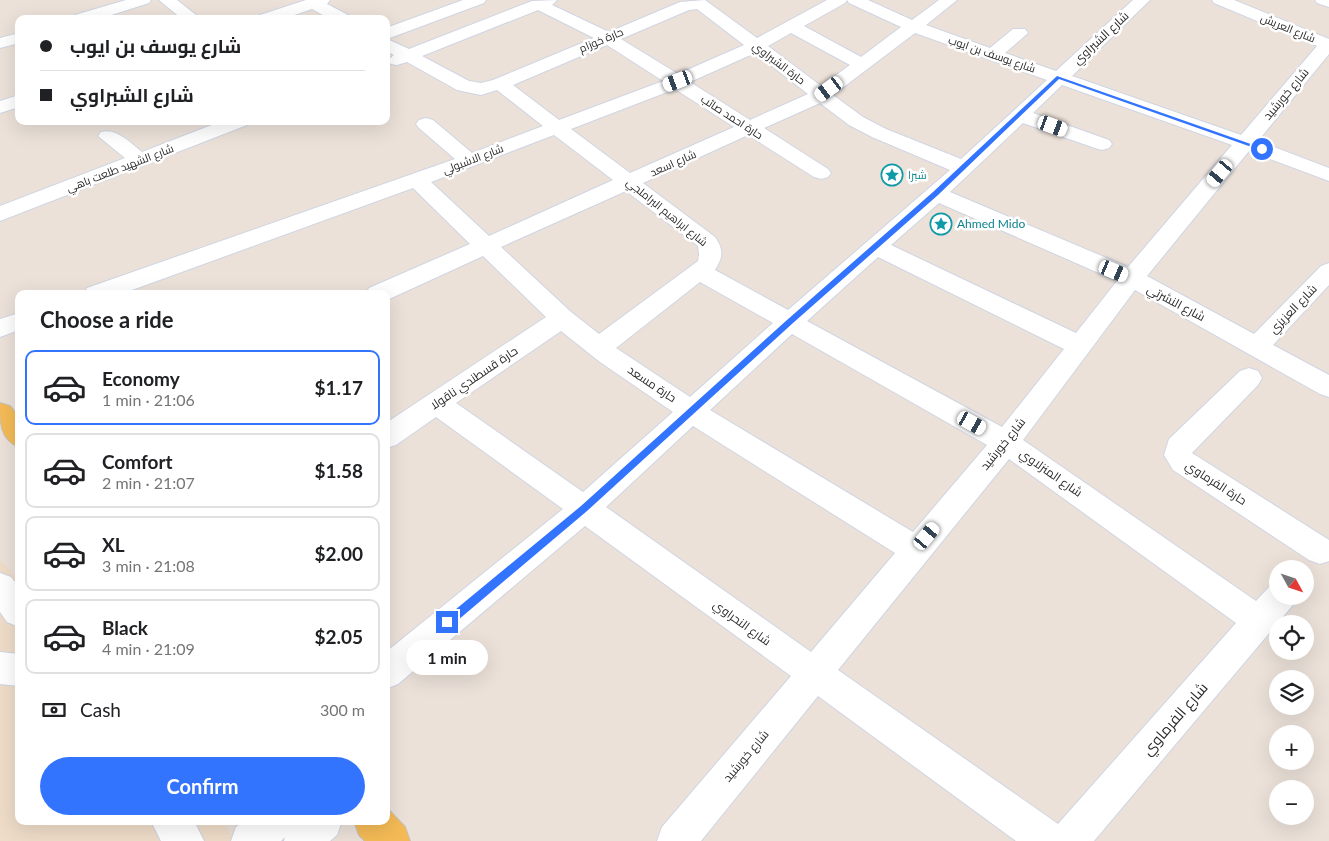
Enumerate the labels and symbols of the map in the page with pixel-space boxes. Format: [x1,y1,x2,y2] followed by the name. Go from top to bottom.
[1070,8,1134,69] street label: شارع الشبراوي
[1258,11,1317,46] street label: شارع العريش
[577,24,626,56] street label: حارة خوزام
[946,33,1037,76] street label: شارع يوسف بن ايوب
[749,39,808,89] street label: حارة الشبراوي
[1260,65,1312,123] street label: شارع خورشيد
[661,69,694,93] car
[812,74,845,104] car
[698,92,766,142] street label: حارة احمد صائب
[1036,114,1069,138] car
[1251,138,1273,160] route start
[64,141,176,197] street label: شارع الشهيد طلعت باهي
[441,141,506,179] street label: شارع الاشبولي
[648,147,699,180] street label: شارع اسعد
[1204,157,1235,189] car
[880,163,904,187] place icon: شبرا
[908,168,927,182] place label: شبرا
[622,175,710,251] street label: شارع ابراهيم البراملجي
[929,212,953,236] place icon: Ahmed Mido
[957,216,1025,231] place label: Ahmed Mido
[1097,258,1130,284] car
[1143,281,1208,327] street label: شارع النشرتي
[1266,281,1322,338] street label: شارع العزيزي
[427,343,522,415] street label: حارة قسطندي ناقولا
[625,362,679,405] street label: حارة مسعد
[955,409,988,437] car
[977,414,1029,473] street label: شارع خورشيد
[1015,445,1086,502] street label: شارع المنزلاوي
[1181,457,1250,510] street label: حارة الفرماوي
[911,520,942,552] car
[1269,560,1314,605] north arrow
[709,597,774,651] street label: شارع النحراوي
[436,611,458,633] route end
[406,640,488,674] callout: 1 min
[1138,678,1214,761] street label: شارع الفرماوي
[720,727,772,785] street label: شارع خورشيد

